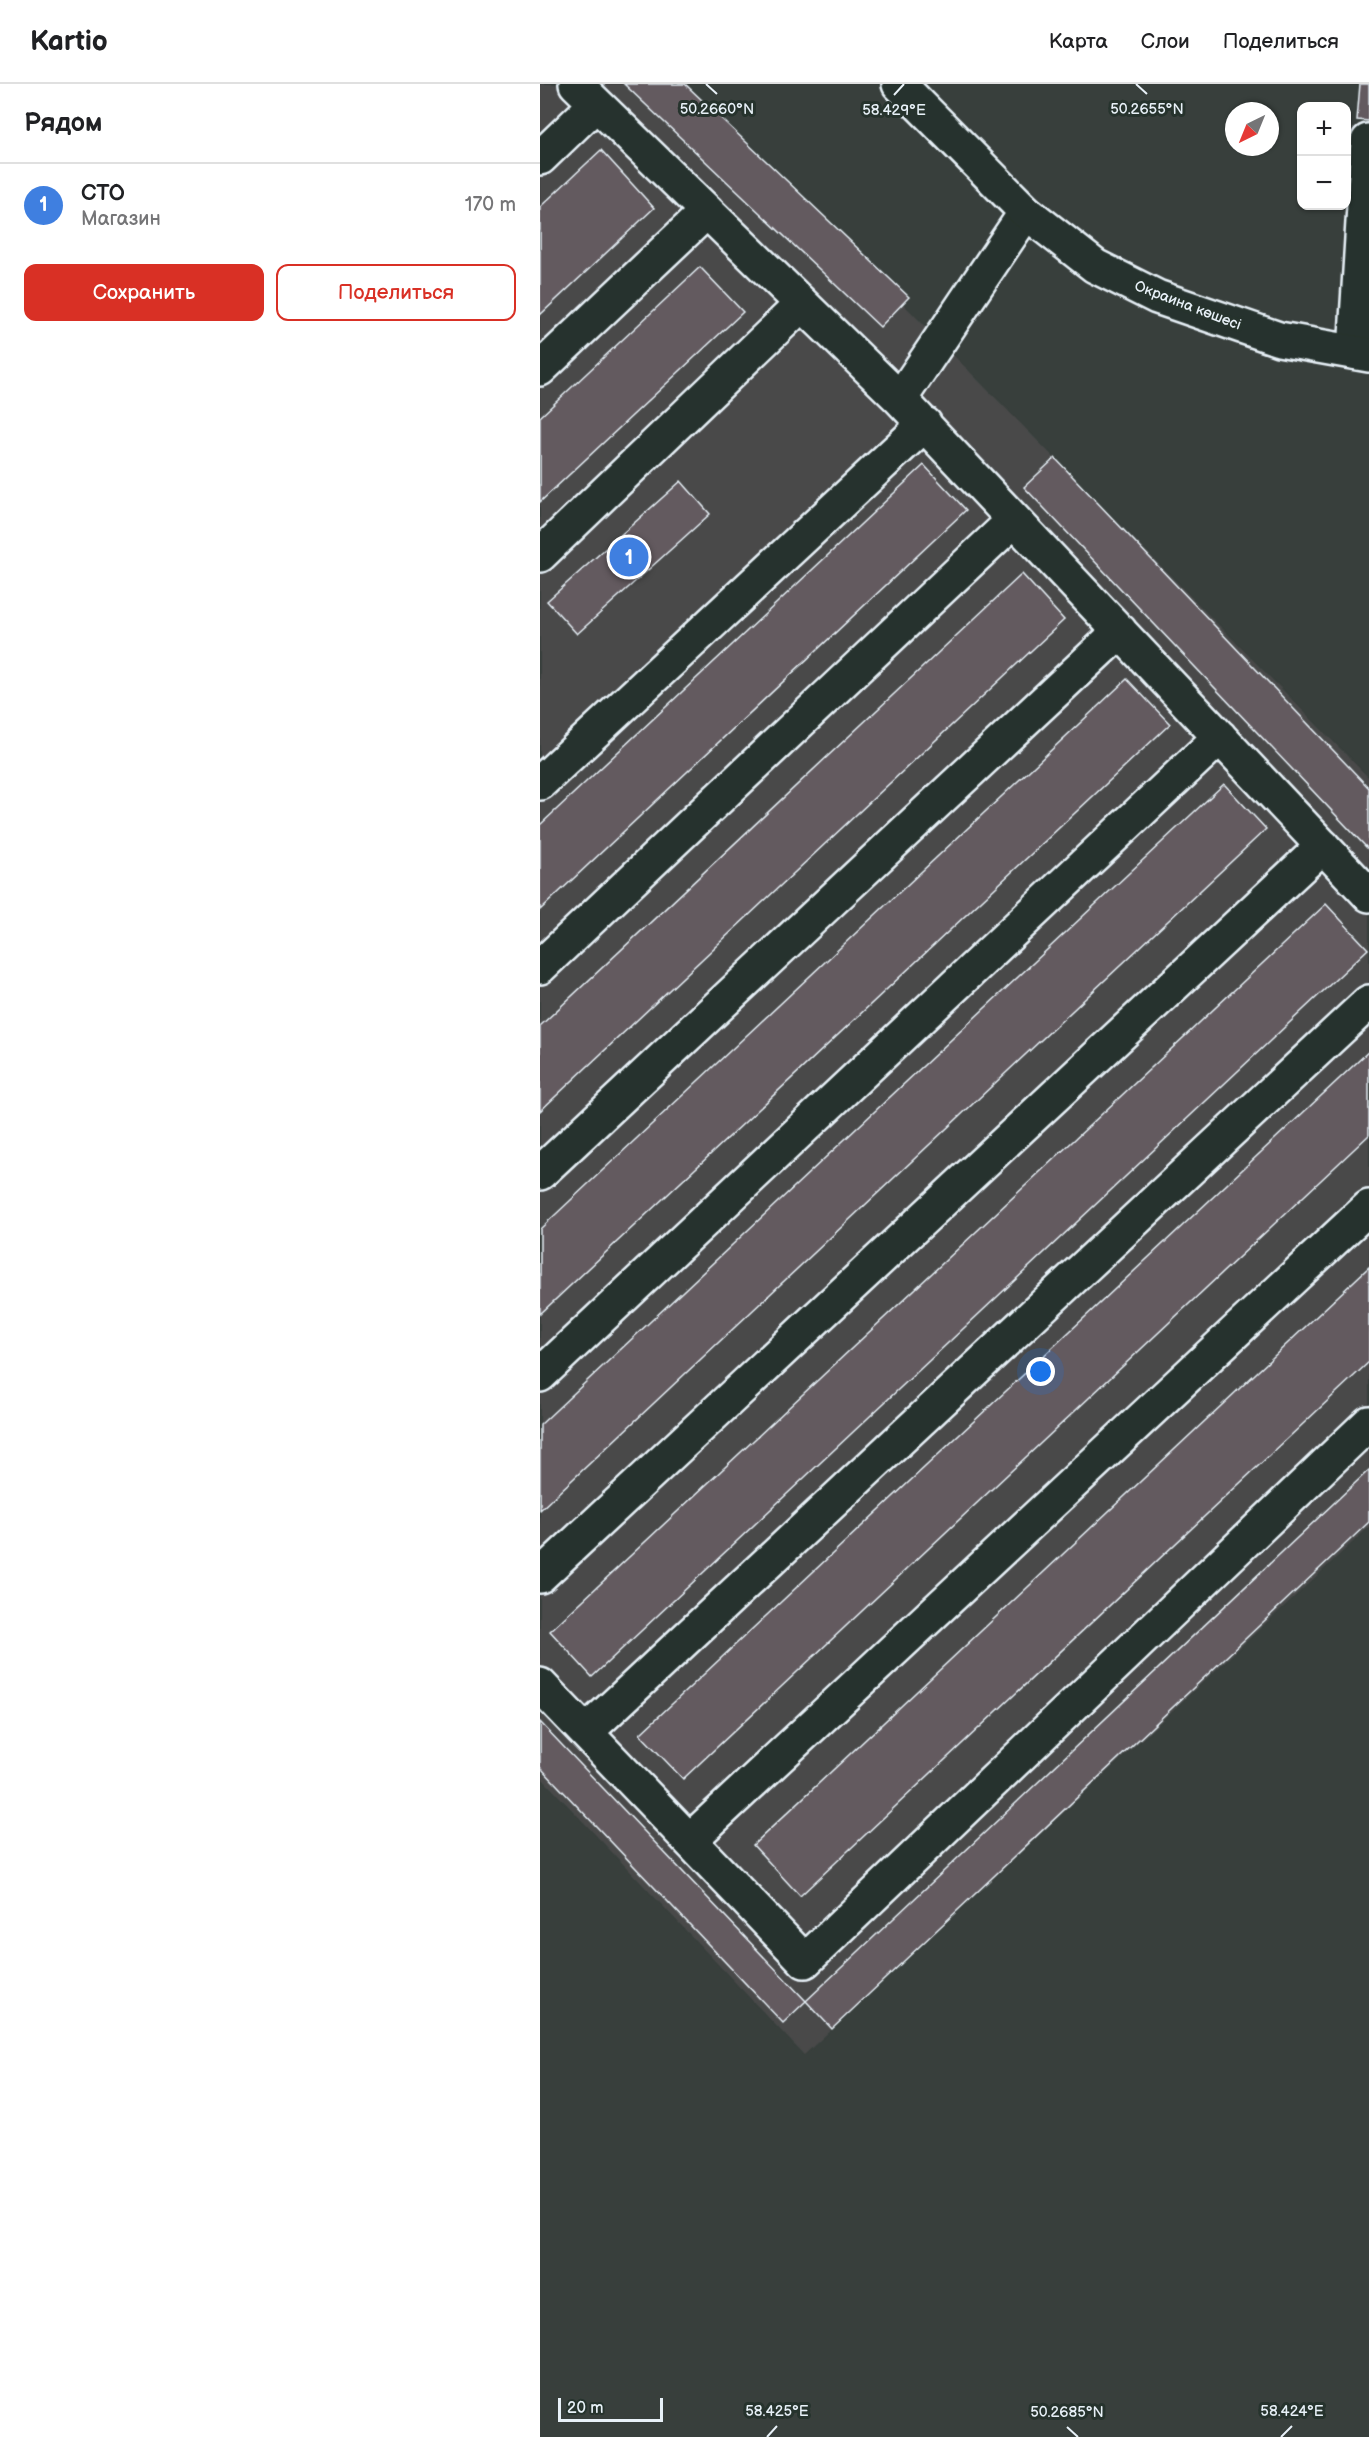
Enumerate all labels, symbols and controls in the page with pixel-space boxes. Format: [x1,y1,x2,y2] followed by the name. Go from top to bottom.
[30,25,108,58] text: Kartio
[1049,29,1108,54] text: Карта
[1141,29,1190,54] text: Слои
[1223,29,1339,54] text: Поделиться
[680,100,754,119] text: 50.2660°N
[1110,100,1184,119] text: 50.2655°N
[862,101,926,120] text: 58.429°E
[1225,102,1279,156] north arrow
[1297,102,1351,210] map controls
[1297,102,1351,156] button: +
[24,108,102,139] text: Рядом
[1297,156,1351,210] button: −
[81,180,125,207] text: СТО
[39,193,48,217] text: 1
[465,193,516,217] text: 170 m
[81,207,161,231] text: Магазин
[24,264,264,321] button: Сохранить
[276,264,516,321] button: Поделиться
[1132,276,1244,335] street label: Окраина көшесі
[610,534,649,580] pin: 1
[1026,1357,1055,1386] your location
[558,2395,663,2422] scale bar
[567,2399,603,2418] text: 20 m
[745,2402,809,2421] text: 58.425°E
[1260,2402,1324,2421] text: 58.424°E
[1030,2403,1104,2422] text: 50.2685°N

